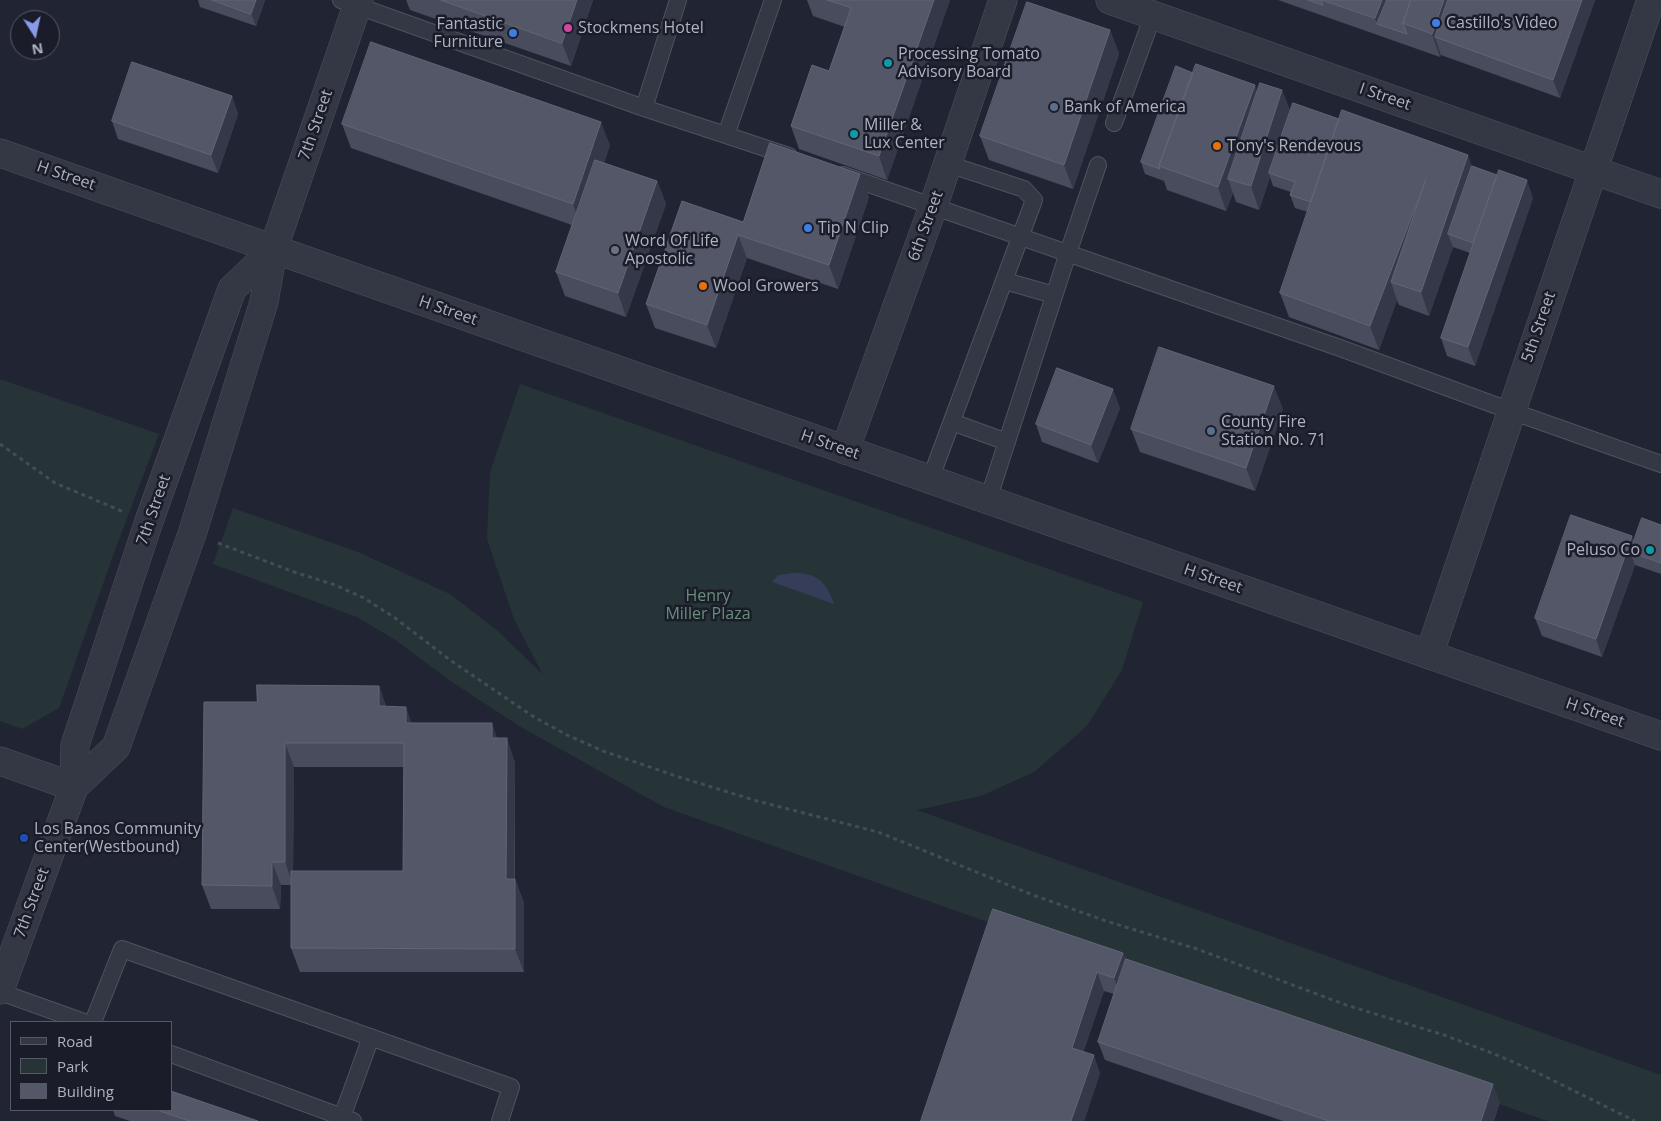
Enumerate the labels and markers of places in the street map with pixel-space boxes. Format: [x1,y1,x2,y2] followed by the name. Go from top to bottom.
[1446,13,1557,33] place label: Castillo's Video
[433,14,503,52] place label: Fantastic Furniture
[1430,17,1442,29] marker: Castillo's Video
[578,18,704,38] place label: Stockmens Hotel
[562,22,574,34] marker: Stockmens Hotel
[507,27,519,39] marker: Fantastic Furniture
[898,44,1040,82] place label: Processing Tomato Advisory Board
[882,57,894,69] marker: Processing Tomato Advisory Board
[1064,97,1186,117] place label: Bank of America
[1048,101,1060,113] marker: Bank of America
[864,115,945,153] place label: Miller & Lux Center
[848,128,860,140] marker: Miller & Lux Center
[1227,136,1361,156] place label: Tony's Rendevous
[1211,140,1223,152] marker: Tony's Rendevous
[818,218,889,238] place label: Tip N Clip
[802,222,814,234] marker: Tip N Clip
[625,231,719,269] place label: Word Of Life Apostolic
[609,244,621,256] marker: Word Of Life Apostolic
[713,276,819,296] place label: Wool Growers
[697,280,709,292] marker: Wool Growers
[1221,412,1326,450] place label: County Fire Station No. 71
[1205,425,1217,437] marker: County Fire Station No. 71
[1566,540,1640,560] place label: Peluso Co
[1644,544,1656,556] marker: Peluso Co
[34,819,201,857] place label: Los Banos Community Center(Westbound)
[18,832,30,844] marker: Los Banos Community Center(Westbound)

